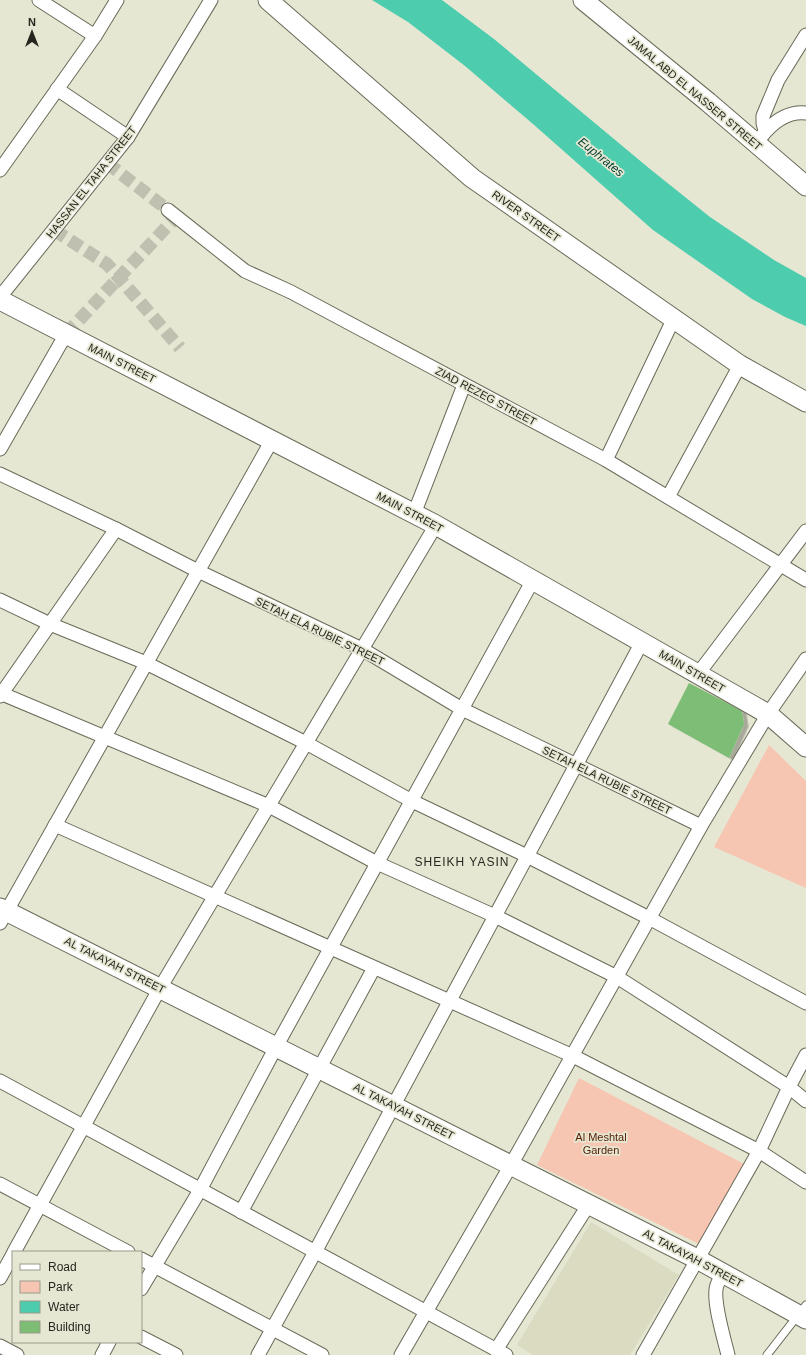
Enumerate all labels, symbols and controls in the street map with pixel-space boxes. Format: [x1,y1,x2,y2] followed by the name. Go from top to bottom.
[12,12,52,52] north arrow
[28,16,36,28] text: N
[626,33,765,153] street label: JAMAL ABD EL NASSER STREET
[44,123,139,240] street label: HASSAN EL TAHA STREET
[575,134,627,180] water label: Euphrates
[490,188,562,244] street label: RIVER STREET
[86,341,158,385] street label: MAIN STREET
[434,364,539,428] street label: ZIAD REZEG STREET
[375,489,446,535] street label: MAIN STREET
[253,594,387,668] street label: SETAH ELA RUBIE STREET
[657,647,727,695] street label: MAIN STREET
[540,743,674,817] street label: SETAH ELA RUBIE STREET
[415,855,509,869] district label: SHEIKH YASIN
[63,934,168,996] street label: AL TAKAYAH STREET
[352,1080,457,1142] street label: AL TAKAYAH STREET
[575,1131,627,1156] park label: Al Meshtal Garden
[641,1227,745,1290] street label: AL TAKAYAH STREET
[12,1251,142,1343] legend
[48,1260,77,1274] text: Road
[48,1280,74,1294] text: Park
[48,1300,80,1314] text: Water
[48,1320,91,1334] text: Building

